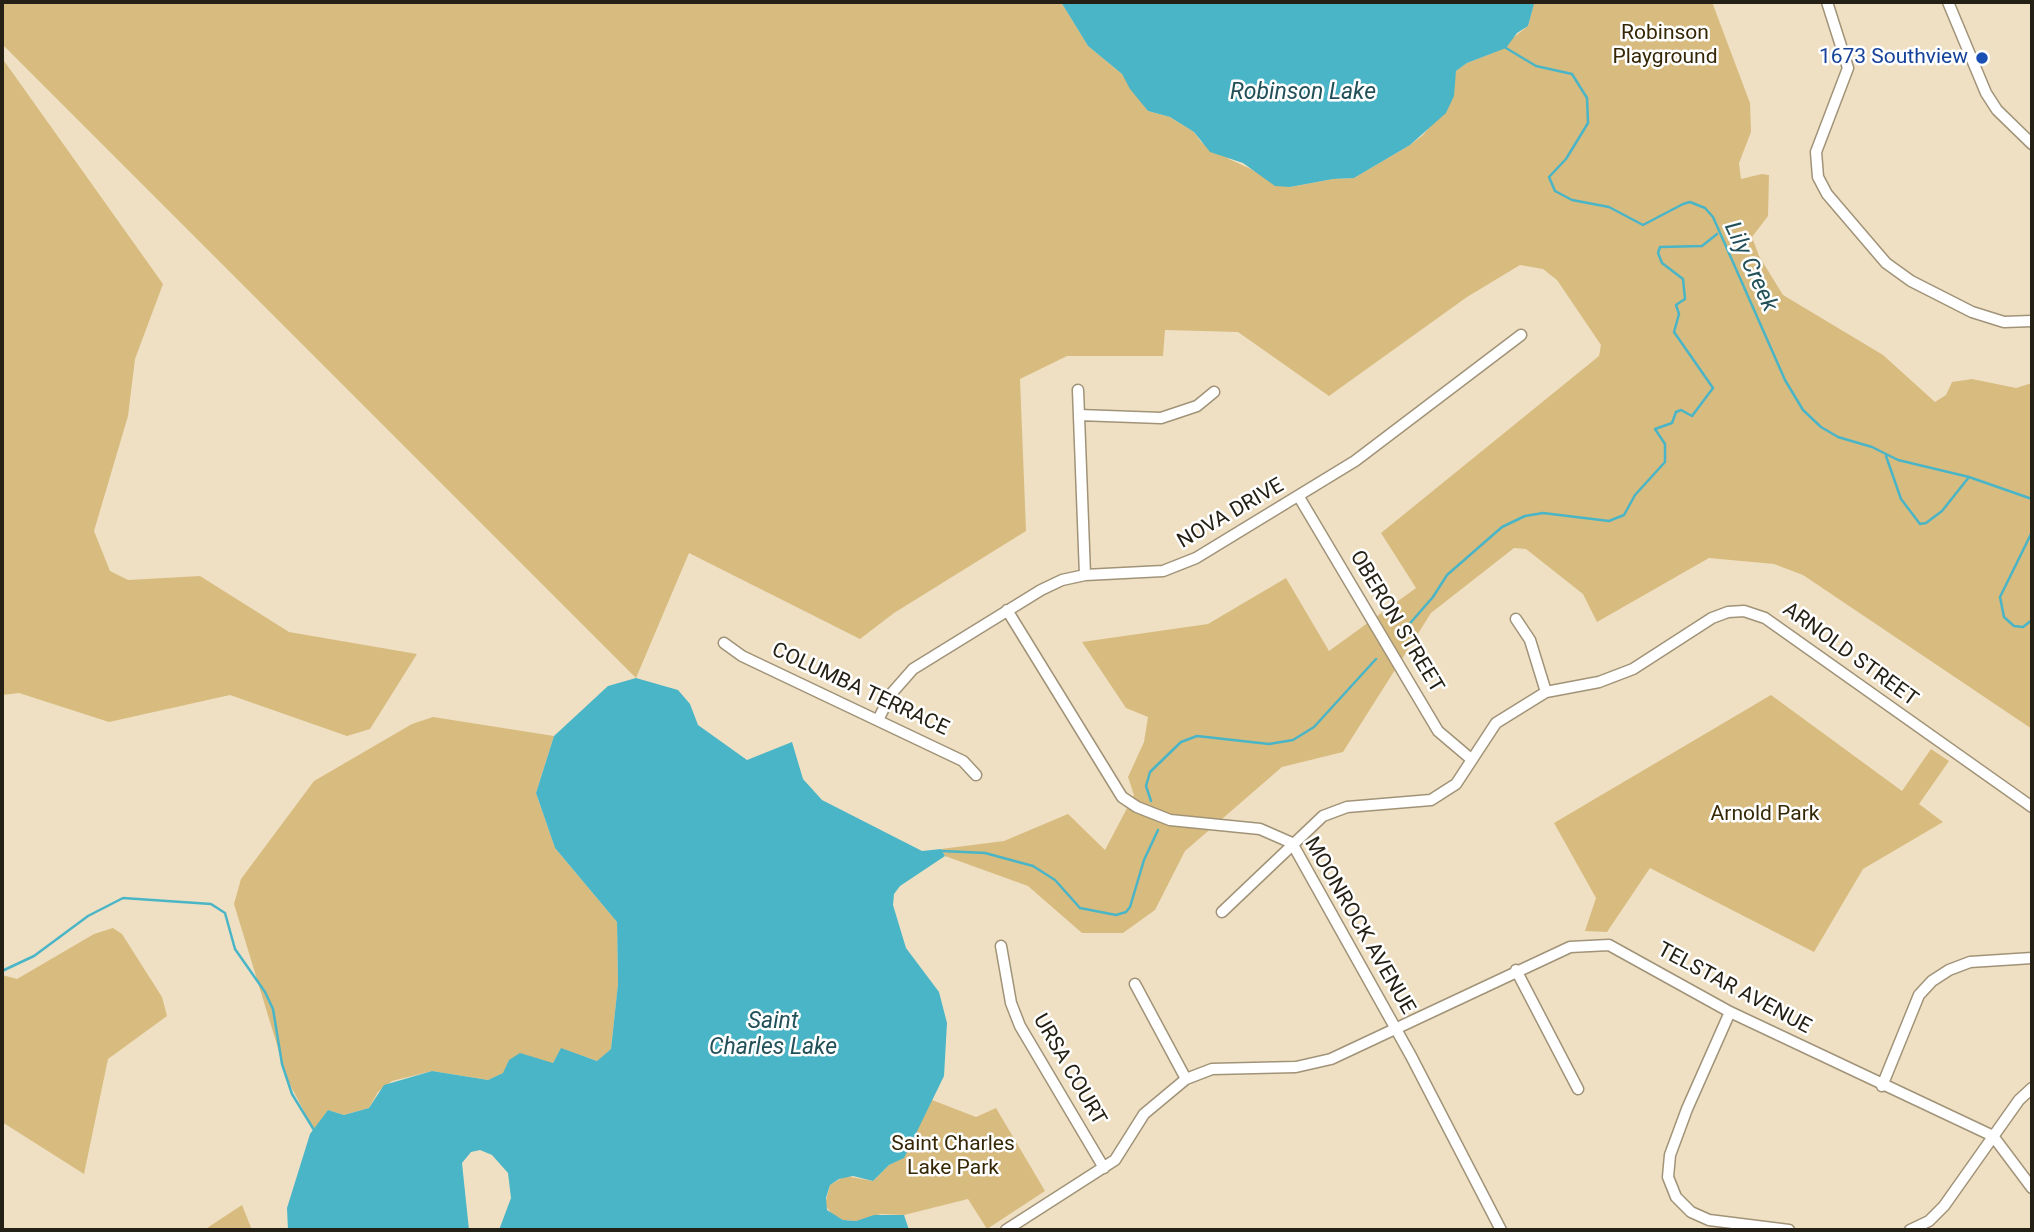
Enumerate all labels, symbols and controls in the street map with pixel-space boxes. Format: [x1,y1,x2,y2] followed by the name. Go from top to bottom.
[1612,21,1718,71] park label: Robinson Playground
[1819,45,1968,71] place label: 1673 Southview
[1974,50,1990,66] marker: 1673 Southview
[1230,79,1376,107] water label: Robinson Lake
[1717,218,1783,316] water label: Lily Creek
[1173,473,1289,555] street label: NOVA DRIVE
[1344,546,1448,698] street label: OBERON STREET
[1778,598,1922,712] street label: ARNOLD STREET
[768,638,952,742] street label: COLUMBA TERRACE
[1711,802,1819,828] park label: Arnold Park
[1298,833,1420,1019] street label: MOONROCK AVENUE
[1653,938,1815,1040] street label: TELSTAR AVENUE
[709,1008,837,1062] water label: Saint Charles Lake
[1027,1010,1111,1130] street label: URSA COURT
[891,1132,1015,1182] park label: Saint Charles Lake Park

